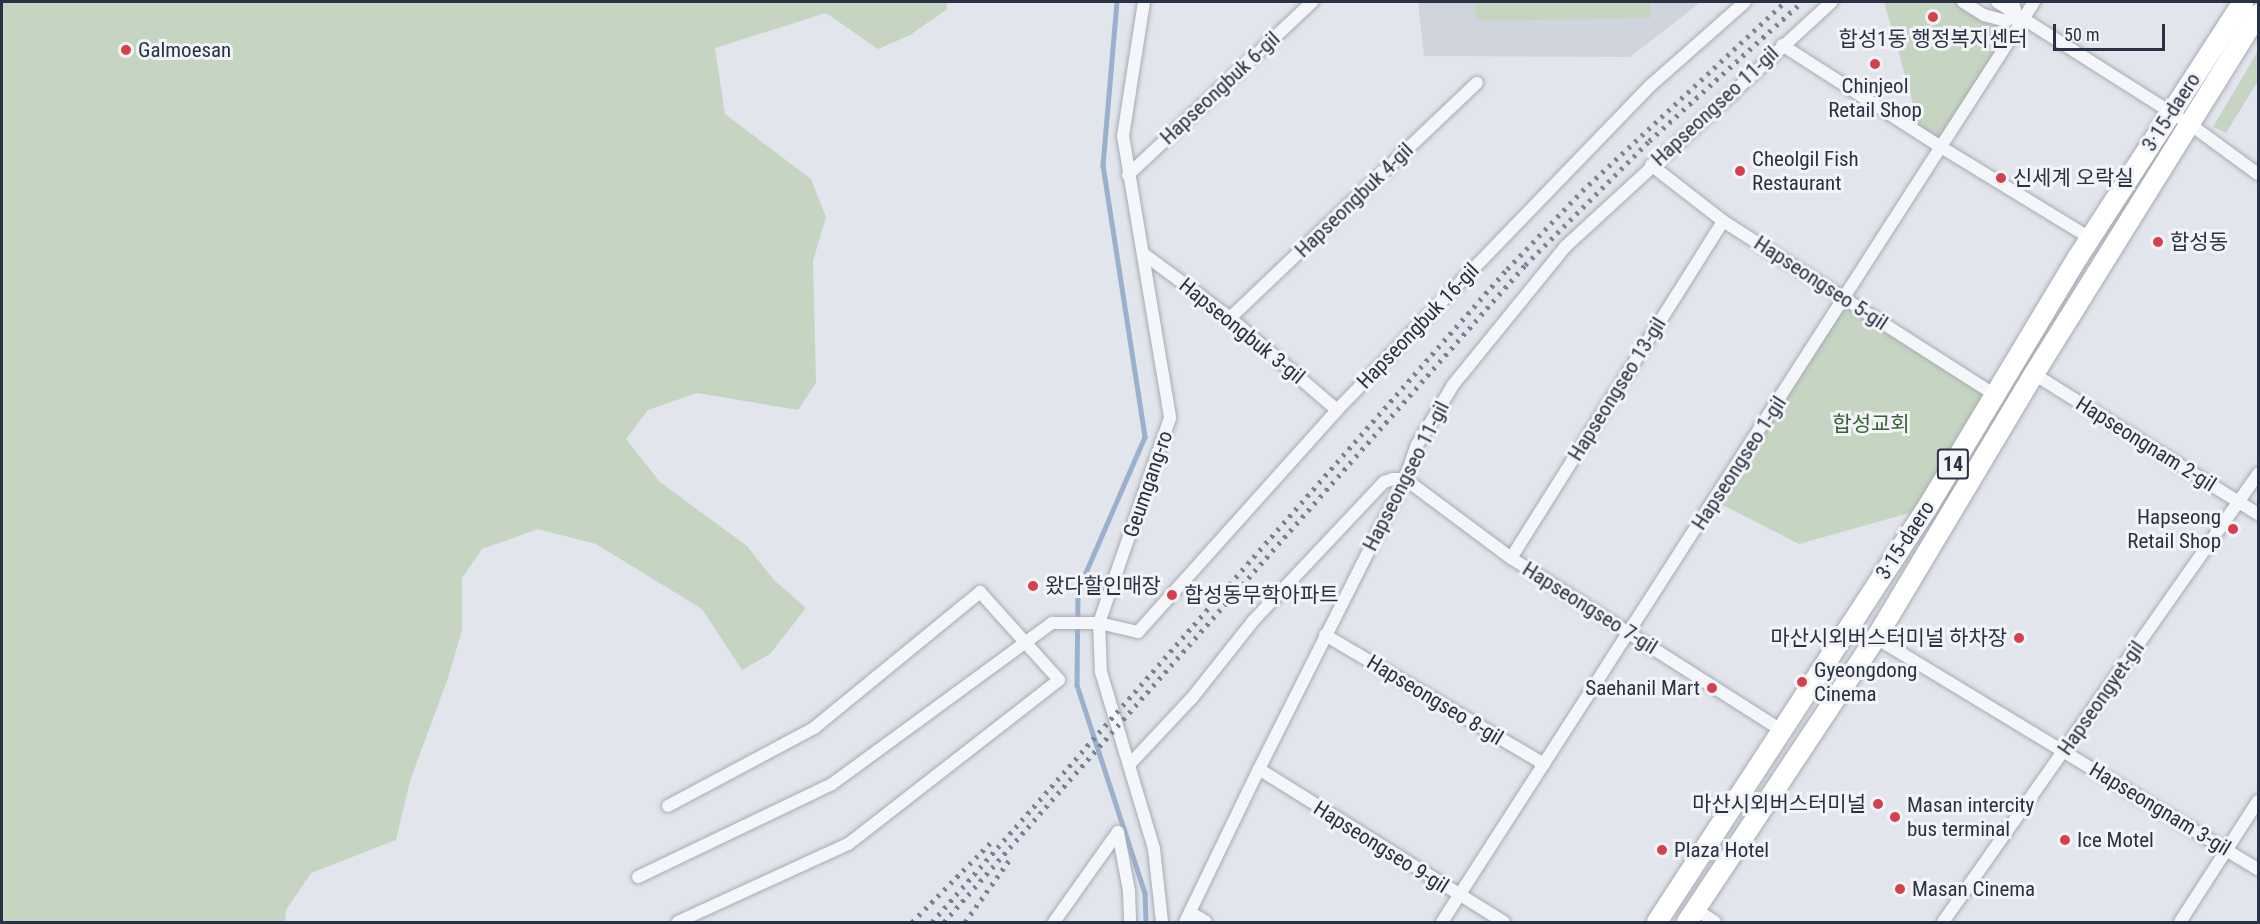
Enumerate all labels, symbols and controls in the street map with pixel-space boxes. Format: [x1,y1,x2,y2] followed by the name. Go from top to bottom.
[1926,10,1940,24] marker: 합성1동 행정복지센터
[2056,12,2168,50] scale bar
[2064,24,2099,45] text: 50 m
[1155,26,1285,150] street label: Hapseongbuk 6-gil
[1838,26,2028,52] place label: 합성1동 행정복지센터
[138,37,231,63] place label: Galmoesan
[1646,41,1784,171] street label: Hapseongseo 11-gil
[119,43,133,57] marker: Galmoesan
[1868,57,1882,71] marker: Chinjeol Retail Shop
[2136,68,2206,156] street label: 3·15-daero
[1828,73,1922,123] place label: Chinjeol Retail Shop
[1290,137,1418,263] street label: Hapseongbuk 4-gil
[1752,146,1859,196] place label: Cheolgil Fish Restaurant
[1733,164,1747,178] marker: Cheolgil Fish Restaurant
[2013,165,2134,191] place label: 신세계 오락실
[1994,171,2008,185] marker: 신세계 오락실
[2170,229,2228,255] place label: 합성동
[1749,230,1893,336] street label: Hapseongseo 5-gil
[2151,235,2165,249] marker: 합성동
[1352,258,1484,394] street label: Hapseongbuk 16-gil
[1174,273,1310,389] street label: Hapseongbuk 3-gil
[1563,313,1671,465] street label: Hapseongseo 13-gil
[1686,391,1792,535] street label: Hapseongseo 1-gil
[2071,391,2221,497] street label: Hapseongnam 2-gil
[1357,397,1455,555] street label: Hapseongseo 11-gil
[1832,411,1910,437] park label: 합성교회
[1118,427,1178,541] street label: Geumgang-ro
[1936,447,1970,481] road number: 14
[1870,496,1940,584] street label: 3·15-daero
[2127,504,2221,554] place label: Hapseong Retail Shop
[2226,522,2240,536] marker: Hapseong Retail Shop
[1518,556,1662,660] street label: Hapseongseo 7-gil
[1045,573,1161,599] place label: 왔다할인매장
[1026,579,1040,593] marker: 왔다할인매장
[1184,582,1339,608] place label: 합성동무학아파트
[1165,588,1179,602] marker: 합성동무학아파트
[1770,625,2007,651] place label: 마산시외버스터미널 하차장
[2012,631,2026,645] marker: 마산시외버스터미널 하차장
[2052,636,2150,760] street label: Hapseongyet-gil
[1362,649,1508,751] street label: Hapseongseo 8-gil
[1814,657,1917,707] place label: Gyeongdong Cinema
[1585,675,1700,701] place label: Saehanil Mart
[1795,675,1809,689] marker: Gyeongdong Cinema
[1705,681,1719,695] marker: Saehanil Mart
[2085,757,2235,861] street label: Hapseongnam 3-gil
[1692,791,1866,817] place label: 마산시외버스터미널
[1907,792,2034,842] place label: Masan intercity bus terminal
[1309,795,1453,899] street label: Hapseongseo 9-gil
[1871,797,1885,811] marker: 마산시외버스터미널
[1888,810,1902,824] marker: Masan intercity bus terminal
[2077,827,2154,853] place label: Ice Motel
[2058,833,2072,847] marker: Ice Motel
[1674,837,1769,863] place label: Plaza Hotel
[1655,843,1669,857] marker: Plaza Hotel
[1912,876,2035,902] place label: Masan Cinema
[1893,882,1907,896] marker: Masan Cinema

